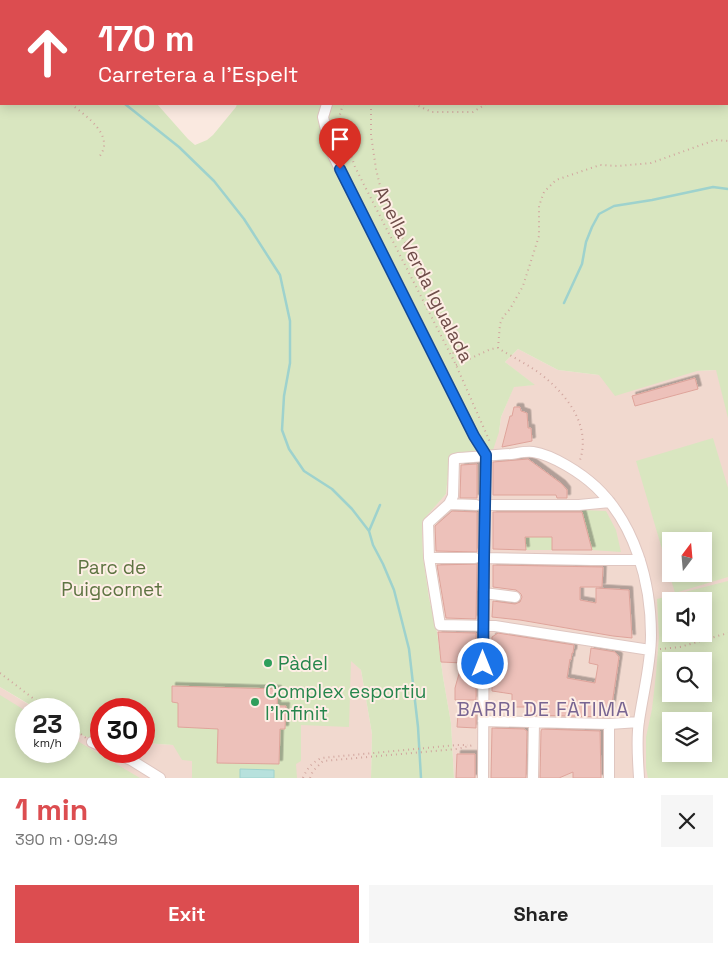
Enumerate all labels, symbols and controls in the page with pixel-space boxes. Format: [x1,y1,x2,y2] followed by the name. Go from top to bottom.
[98,17,195,61] text: 170 m
[15,20,80,85] icon: ahead
[98,60,298,88] text: Carretera a l'Espelt
[319,118,361,169] pin
[326,125,354,153] icon: arrive
[368,182,479,367] street label: Anella Verda Igualada
[662,532,712,582] north arrow
[662,532,712,762] map controls
[61,555,163,602] park label: Parc de Puigcornet
[662,592,712,642] button: sound
[456,637,508,689] position arrow
[278,651,328,676] place label: Pàdel
[662,652,712,702] button: search
[262,657,274,669] marker: Pàdel
[265,679,426,726] place label: Complex esportiu l'Infinit
[249,696,261,708] marker: Complex esportiu l'Infinit
[456,696,630,722] district label: BARRI DE FÀTIMA
[90,698,155,763] speed limit sign: 30
[32,708,63,740] text: 23
[662,712,712,762] button: layers
[33,735,62,751] text: km/h
[15,790,88,829] text: 1 min
[661,795,713,847] button: close
[15,829,118,850] text: 390 m · 09:49
[15,885,359,943] button: Exit
[369,885,713,943] button: Share

